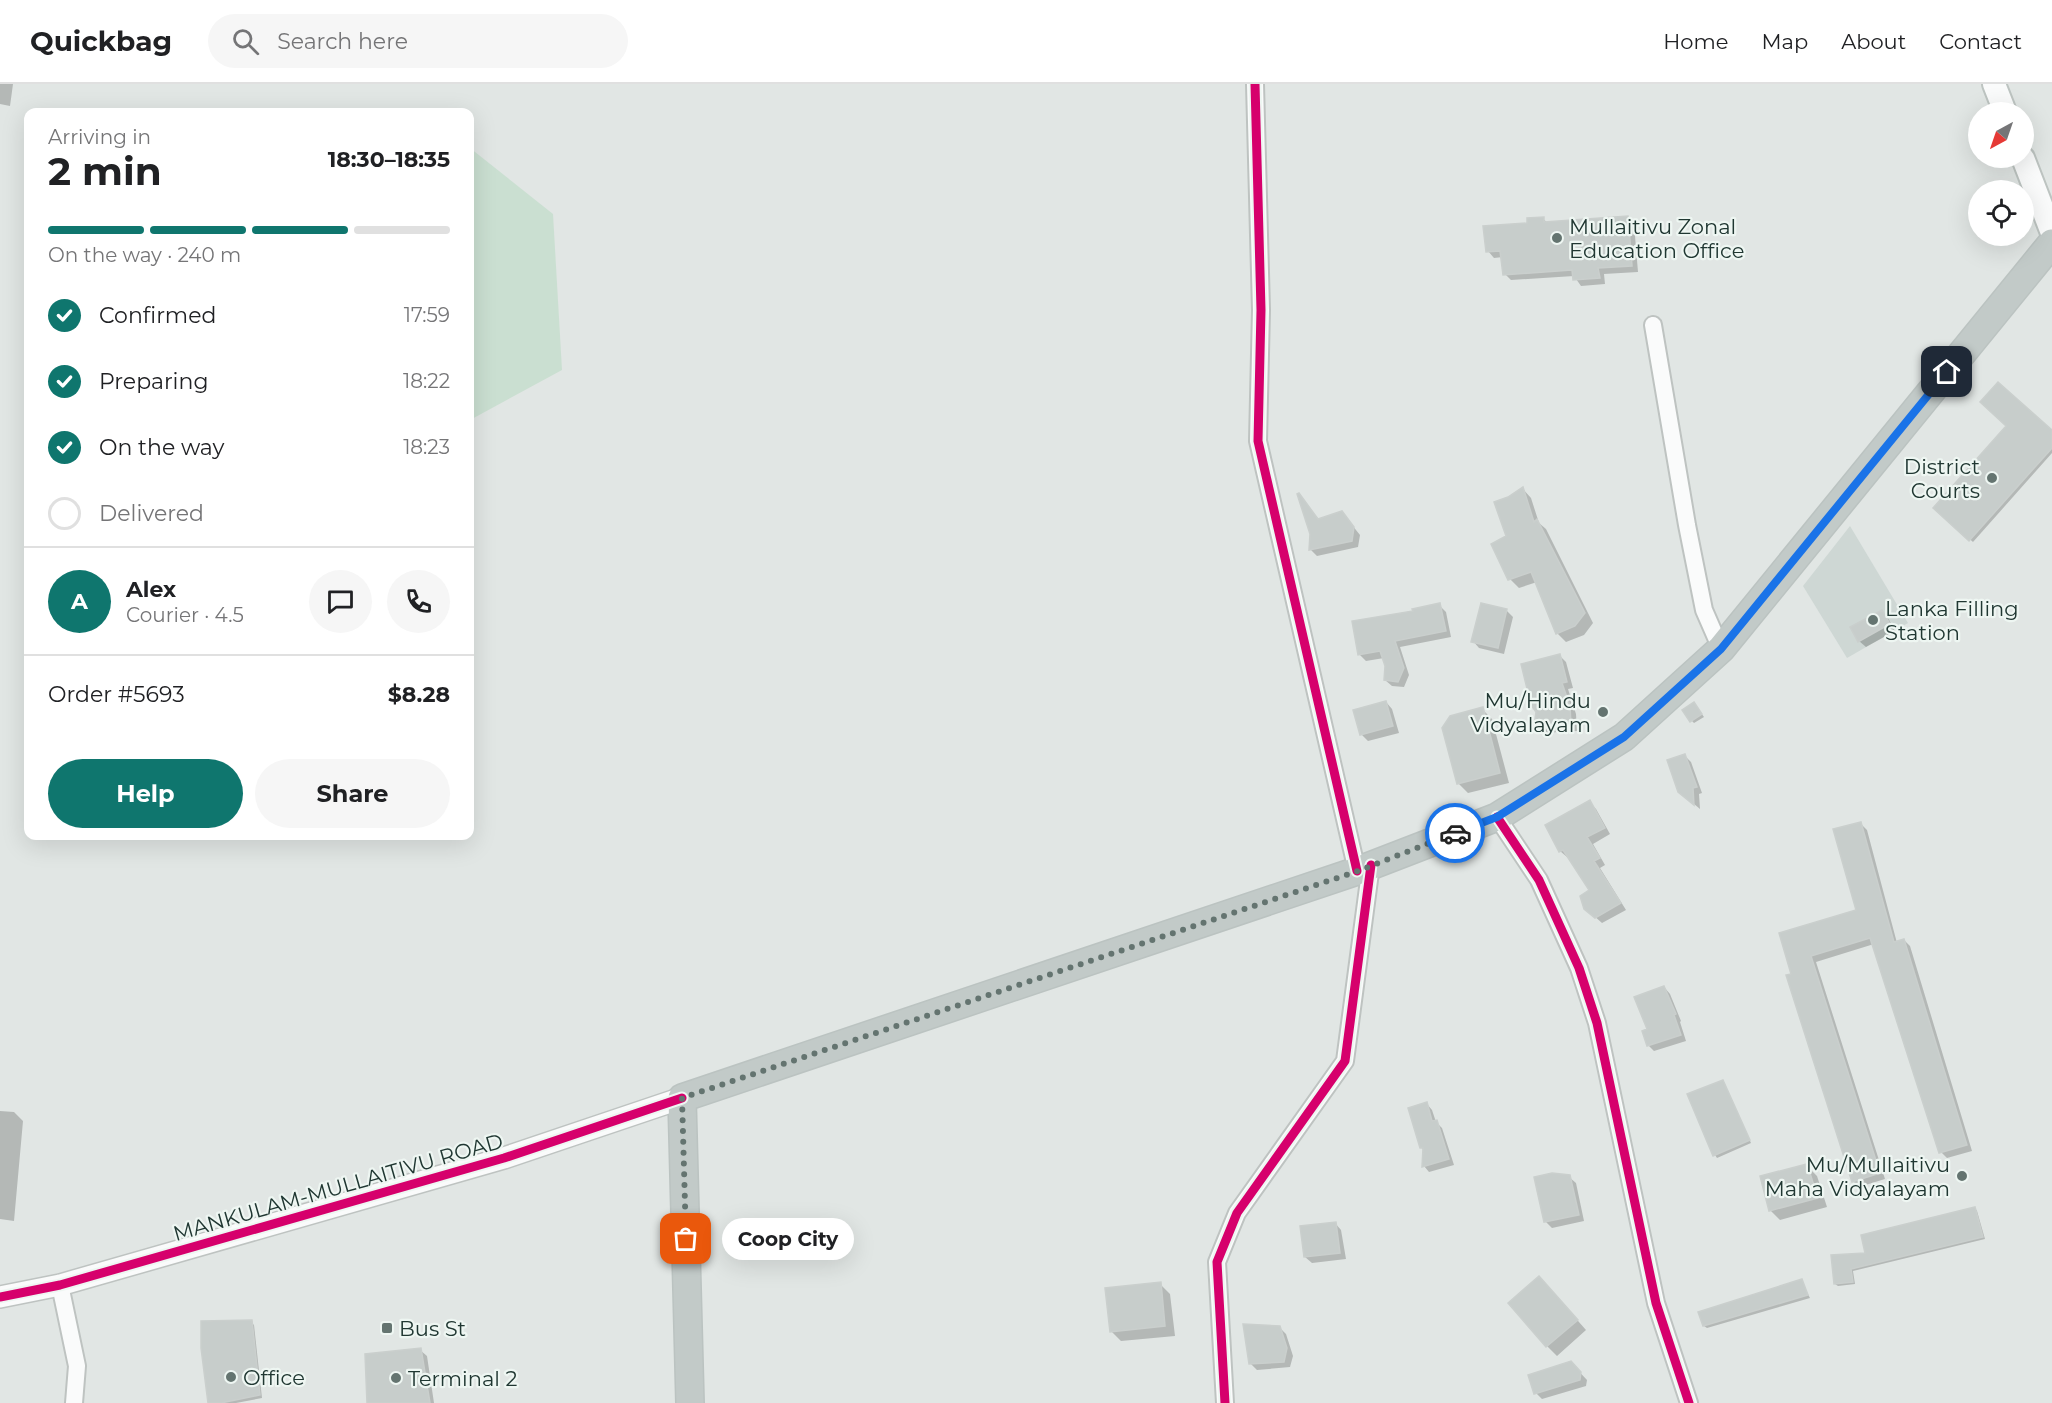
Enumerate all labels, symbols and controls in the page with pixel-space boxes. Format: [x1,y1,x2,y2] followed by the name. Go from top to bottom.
[208,14,628,68] search box
[30,24,172,58] text: Quickbag
[229,25,262,58] icon: search
[277,28,408,55] text: Search here
[1663,29,1728,54] text: Home
[1761,29,1808,54] text: Map
[1841,29,1906,54] text: About
[1939,29,2022,54] text: Contact
[1968,102,2034,168] north arrow
[1968,102,2034,246] map controls
[48,125,151,149] text: Arriving in
[328,146,450,173] text: 18:30–18:35
[48,147,162,195] text: 2 min
[1968,180,2034,246] button: locate
[1569,214,1744,263] place label: Mullaitivu Zonal Education Office
[1550,231,1564,245] marker: Mullaitivu Zonal Education Office
[48,243,241,267] text: On the way · 240 m
[48,299,81,332] icon: check
[99,302,216,329] text: Confirmed
[404,303,450,327] text: 17:59
[1921,346,1972,397] pin
[1930,355,1963,388] icon: home
[48,365,81,398] icon: check
[99,368,208,395] text: Preparing
[403,369,450,393] text: 18:22
[48,431,81,464] icon: check
[99,434,224,461] text: On the way
[403,435,450,459] text: 18:23
[1904,454,1980,503] place label: District Courts
[1985,471,1999,485] marker: District Courts
[99,500,204,527] text: Delivered
[309,570,372,633] button: chat
[387,570,450,633] button: phone
[126,576,176,603] text: Alex
[71,588,88,615] text: A
[1885,596,2019,645] place label: Lanka Filling Station
[126,603,244,627] text: Courier · 4.5
[1866,613,1880,627] marker: Lanka Filling Station
[48,681,185,708] text: Order #5693
[388,681,450,708] text: $8.28
[1470,688,1591,737] place label: Mu/Hindu Vidyalayam
[1596,705,1610,719] marker: Mu/Hindu Vidyalayam
[48,759,243,828] button: Help
[255,759,450,828] button: Share
[1425,803,1485,863] courier
[1439,817,1472,850] icon: car
[170,1128,506,1246] street label: MANKULAM-MULLAITIVU ROAD
[1765,1152,1950,1201] place label: Mu/Mullaitivu Maha Vidyalayam
[1955,1169,1969,1183] marker: Mu/Mullaitivu Maha Vidyalayam
[660,1213,711,1264] pin
[722,1218,854,1260] callout: Coop City
[669,1222,702,1255] icon: bag
[738,1227,838,1251] text: Coop City
[399,1316,466,1341] place label: Bus St
[380,1321,394,1335] marker: Bus St
[243,1365,305,1390] place label: Office
[408,1366,518,1391] place label: Terminal 2
[224,1370,238,1384] marker: Office
[389,1371,403,1385] marker: Terminal 2

